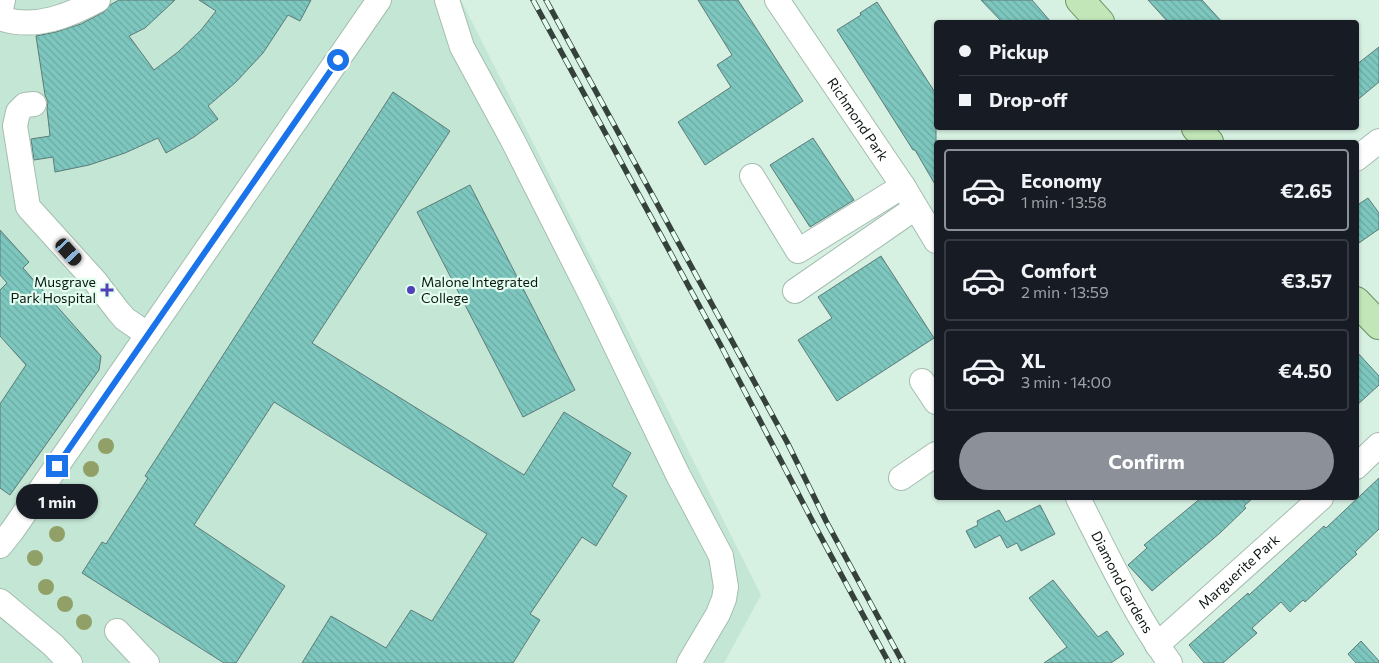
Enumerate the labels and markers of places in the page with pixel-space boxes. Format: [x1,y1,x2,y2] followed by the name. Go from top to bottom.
[10,273,96,306] place label: Musgrave Park Hospital
[421,273,538,306] place label: Malone Integrated College
[100,283,114,297] marker: Musgrave Park Hospital
[405,284,417,296] marker: Malone Integrated College

